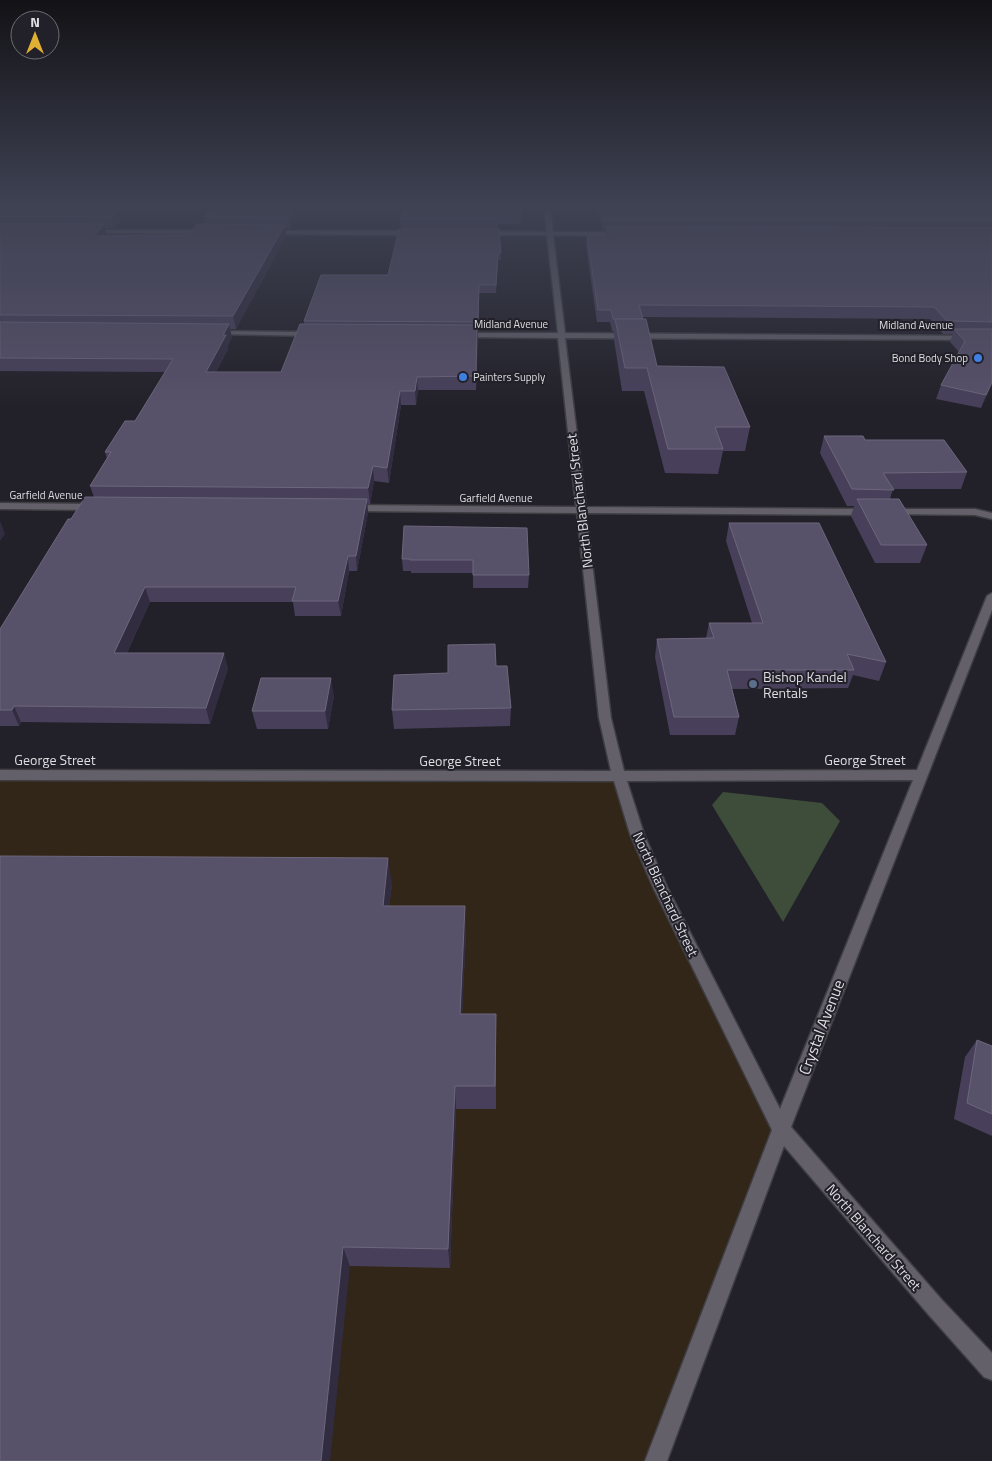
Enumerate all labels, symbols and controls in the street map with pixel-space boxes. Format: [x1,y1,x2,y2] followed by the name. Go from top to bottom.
[10,10,60,60] north arrow
[30,11,40,32] text: N
[474,316,548,332] street label: Midland Avenue
[879,317,953,333] street label: Midland Avenue
[892,350,968,366] place label: Bond Body Shop
[972,352,984,364] marker: Bond Body Shop
[473,369,546,385] place label: Painters Supply
[457,371,469,383] marker: Painters Supply
[560,432,598,569] street label: North Blanchard Street
[10,487,83,503] street label: Garfield Avenue
[460,490,533,506] street label: Garfield Avenue
[763,666,847,703] place label: Bishop Kandel Rentals
[747,678,759,690] marker: Bishop Kandel Rentals
[14,749,96,770] street label: George Street
[824,749,906,770] street label: George Street
[419,750,501,771] street label: George Street
[628,828,704,960] street label: North Blanchard Street
[792,976,850,1078] street label: Crystal Avenue
[822,1179,926,1295] street label: North Blanchard Street

